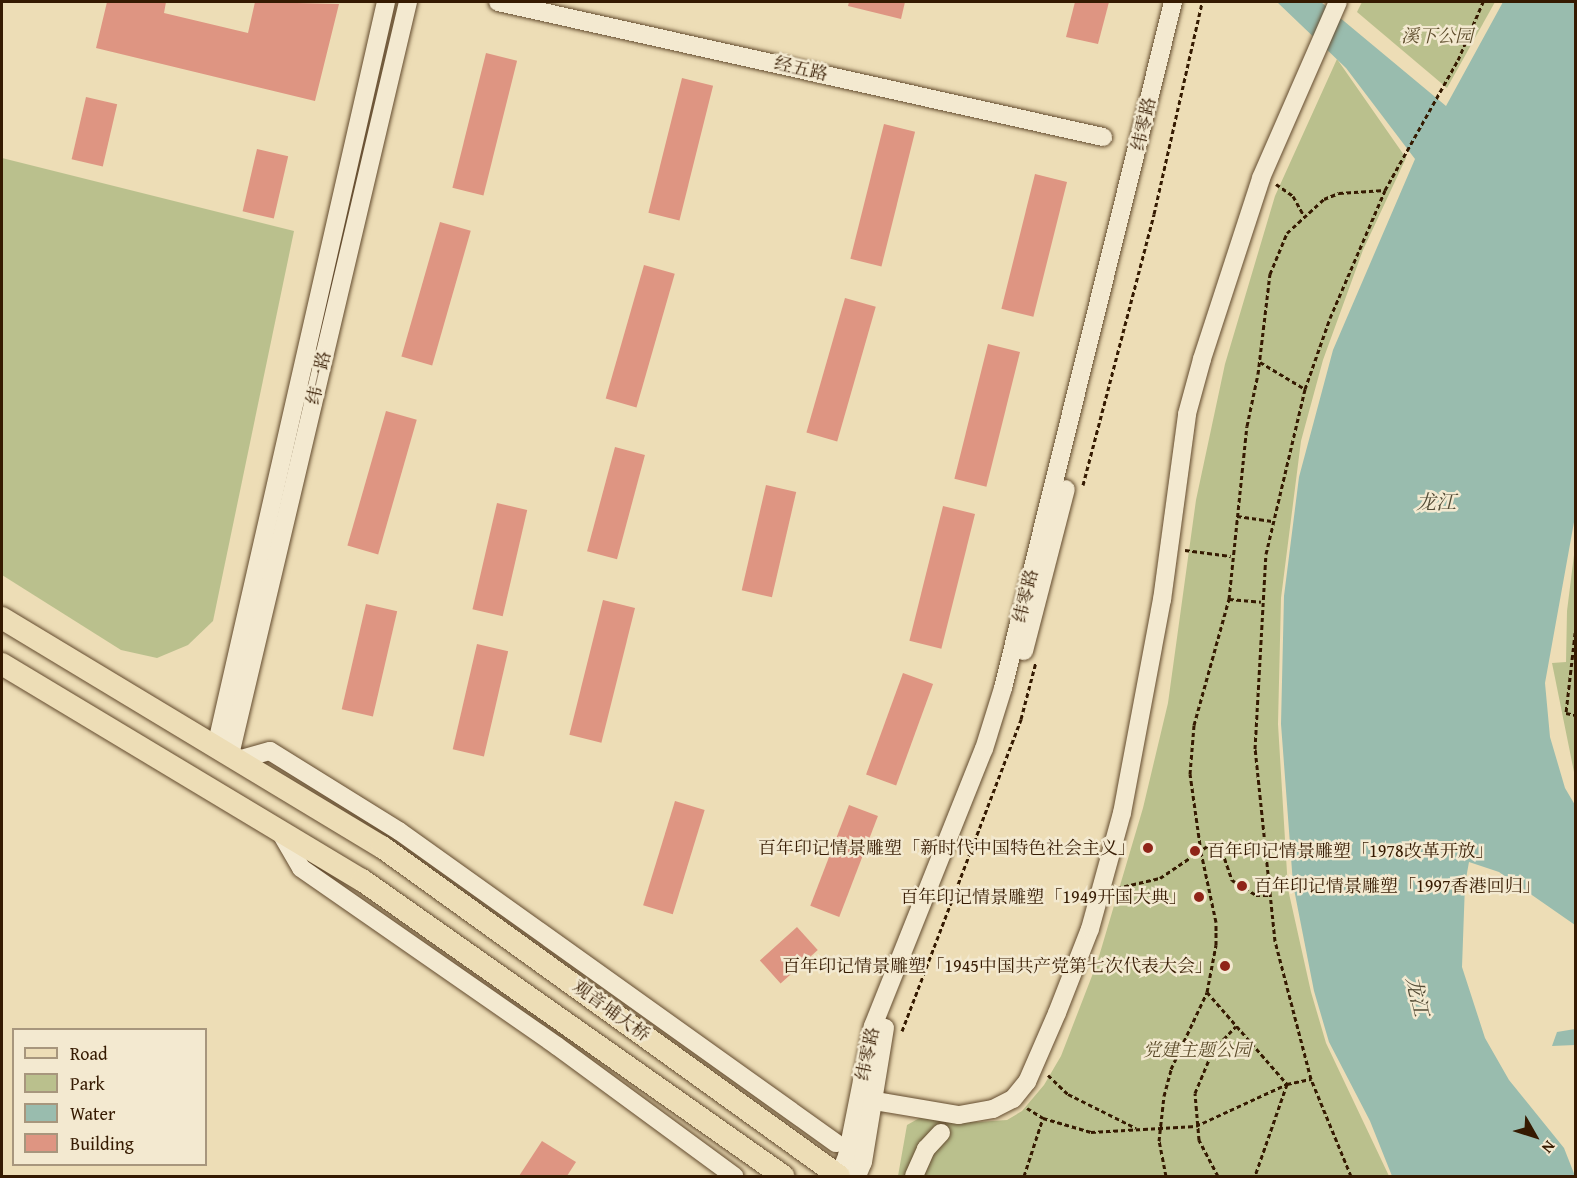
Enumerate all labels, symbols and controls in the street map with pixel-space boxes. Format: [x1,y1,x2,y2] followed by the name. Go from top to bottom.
[1401,25,1473,47] park label: 溪下公园
[772,52,830,86] street label: 经五路
[1127,95,1161,153] street label: 纬零路
[302,349,336,407] street label: 纬一路
[1416,489,1456,513] water label: 龙江
[1009,567,1043,625] street label: 纬零路
[758,837,1136,859] place label: 百年印记情景雕塑「新时代中国特色社会主义」
[1207,840,1494,862] place label: 百年印记情景雕塑「1978改革开放」
[1141,841,1155,855] marker: 百年印记情景雕塑「新时代中国特色社会主义」
[1188,844,1202,858] marker: 百年印记情景雕塑「1978改革开放」
[1254,875,1541,897] place label: 百年印记情景雕塑「1997香港回归」
[1235,879,1249,893] marker: 百年印记情景雕塑「1997香港回归」
[900,886,1187,908] place label: 百年印记情景雕塑「1949开国大典」
[1192,890,1206,904] marker: 百年印记情景雕塑「1949开国大典」
[782,955,1213,977] place label: 百年印记情景雕塑「1945中国共产党第七次代表大会」
[1218,959,1232,973] marker: 百年印记情景雕塑「1945中国共产党第七次代表大会」
[1402,974,1434,1018] water label: 龙江
[568,976,654,1046] street label: 观音埔大桥
[852,1025,884,1083] street label: 纬零路
[12,1028,207,1166] legend
[1143,1039,1251,1061] park label: 党建主题公园
[70,1040,108,1067] text: Road
[70,1070,105,1097] text: Park
[70,1100,115,1127] text: Water
[1505,1106,1565,1166] north arrow
[70,1130,134,1157] text: Building
[1536,1136,1562,1159] text: N

